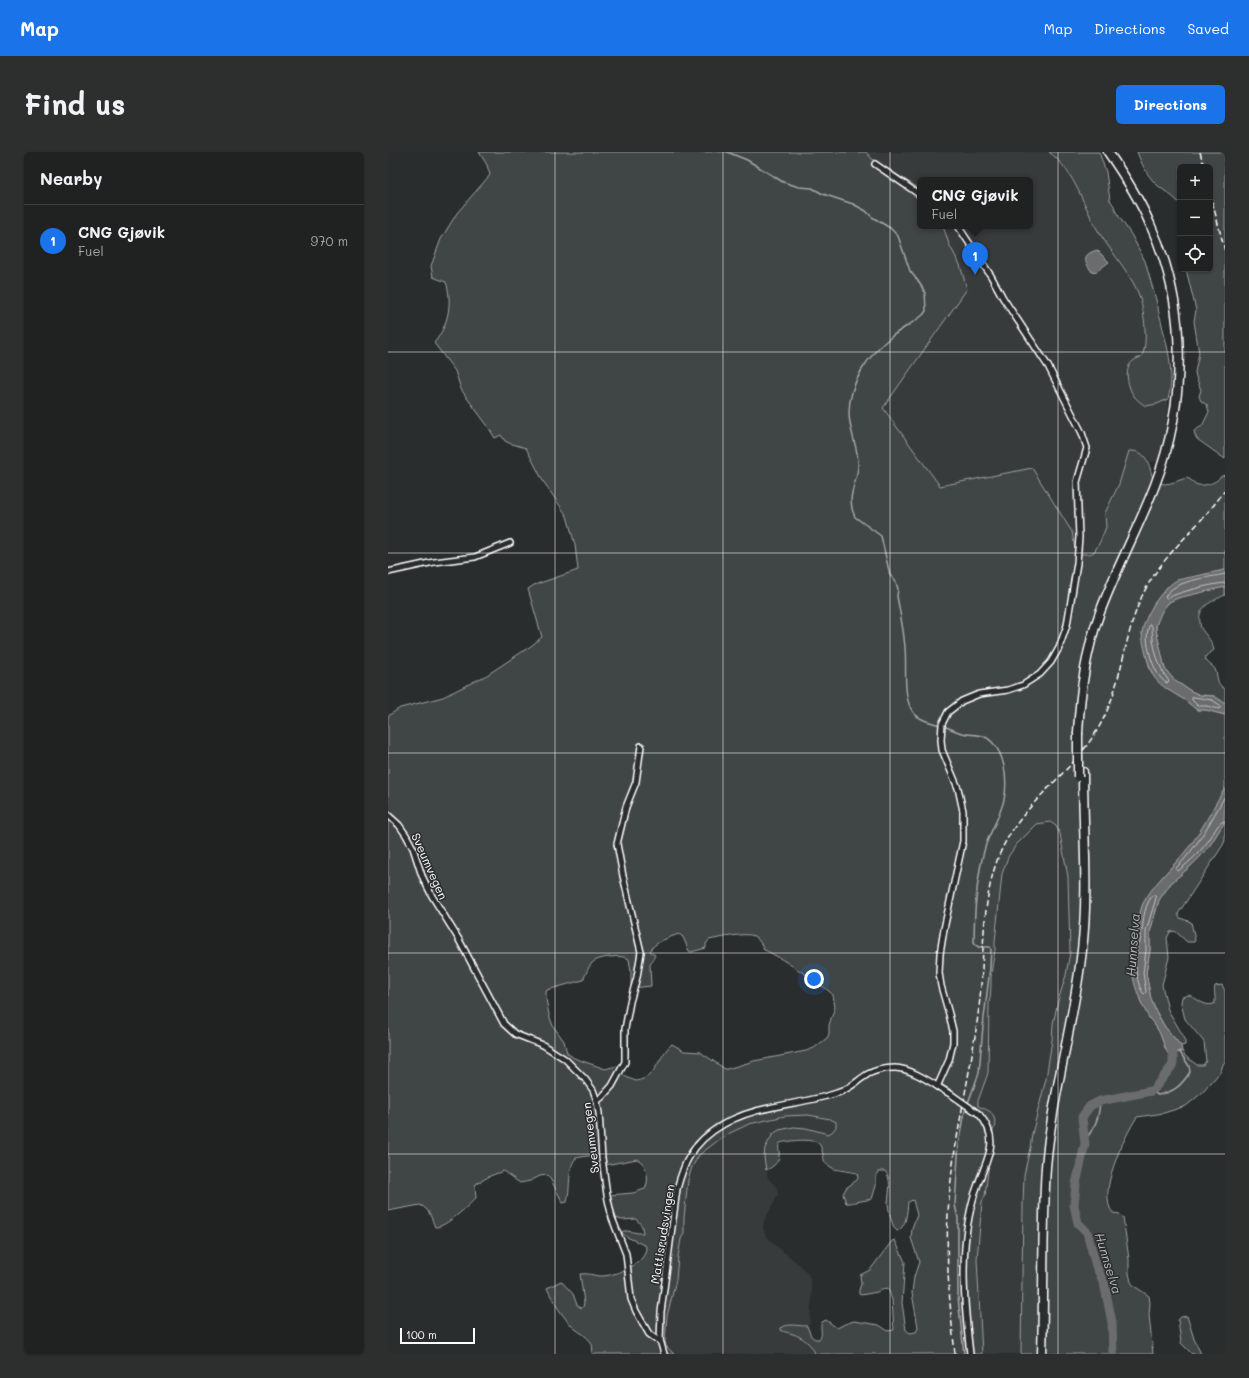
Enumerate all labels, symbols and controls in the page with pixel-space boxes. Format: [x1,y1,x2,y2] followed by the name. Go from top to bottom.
[20,16,59,41] text: Map
[1044,19,1072,38] text: Map
[1094,19,1165,38] text: Directions
[1187,19,1229,38] text: Saved
[1116,85,1225,124] button: Directions
[24,86,125,122] text: Find us
[1177,164,1213,272] map controls
[1177,164,1213,200] button: +
[40,167,102,189] text: Nearby
[917,177,1033,229] popup
[931,185,1019,205] text: CNG Gjøvik
[1177,200,1213,236] button: −
[931,205,957,222] text: Fuel
[78,222,165,242] text: CNG Gjøvik
[50,232,56,249] text: 1
[311,232,348,249] text: 970 m
[1177,236,1213,272] button: locate
[78,242,104,259] text: Fuel
[962,242,988,275] pin: 1
[408,830,452,902] street label: Sveumvegen
[1121,913,1143,977] water label: Hunnselva
[804,969,824,989] your location
[578,1102,602,1174] street label: Sveumvegen
[646,1183,678,1285] street label: Mattisrudsvingen
[1092,1230,1126,1296] water label: Hunnselva
[400,1326,475,1345] scale bar
[406,1327,437,1342] text: 100 m

